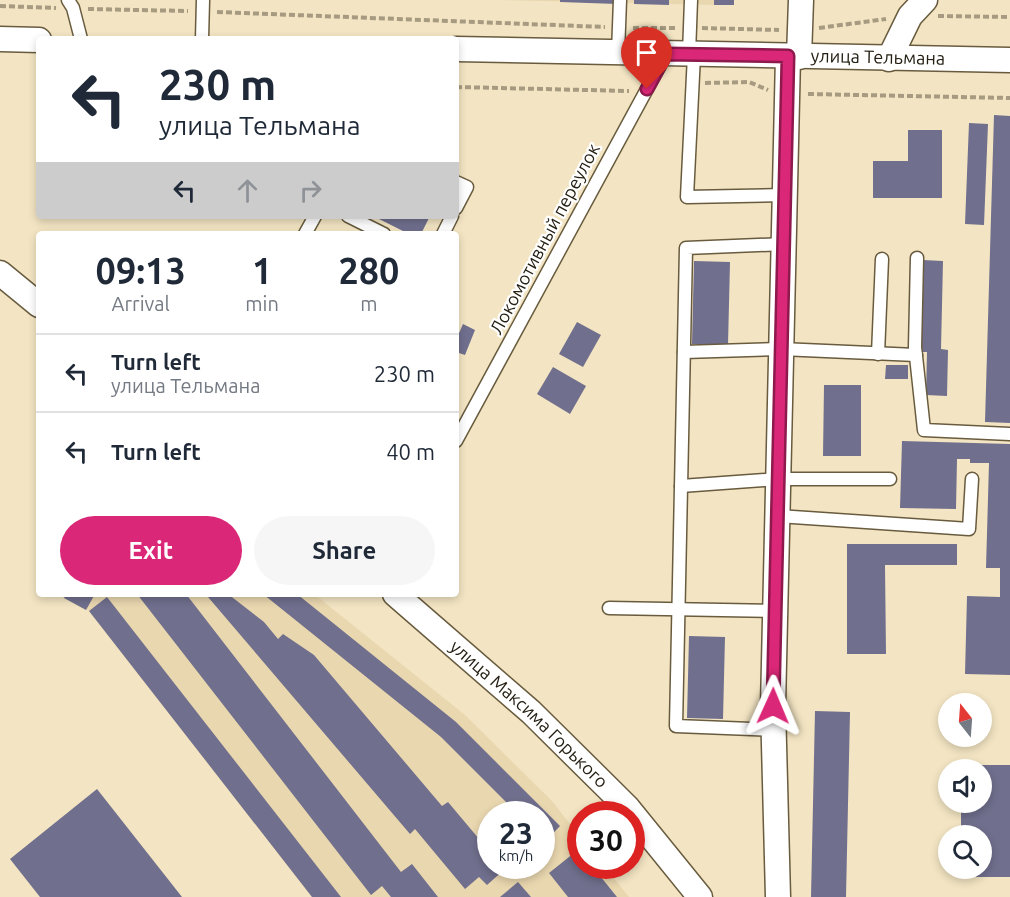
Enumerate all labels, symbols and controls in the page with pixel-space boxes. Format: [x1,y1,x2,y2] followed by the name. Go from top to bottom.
[621,27,672,89] pin
[630,36,663,69] icon: arrive
[810,45,945,68] street label: улица Тельмана
[60,60,138,138] icon: left
[159,61,276,108] text: 230 m
[159,110,361,140] text: улица Тельмана
[485,140,603,337] street label: Локомотивный переулок
[168,174,201,207] icon: left
[231,174,264,207] icon: ahead
[294,174,327,207] icon: right
[96,250,186,291] text: 09:13
[252,250,272,291] text: 1
[338,250,399,291] text: 280
[112,292,170,315] text: Arrival
[245,292,279,315] text: min
[360,292,378,315] text: m
[111,349,201,374] text: Turn left
[60,357,93,390] icon: left
[374,361,435,386] text: 230 m
[111,374,260,397] text: улица Тельмана
[60,435,93,468] icon: left
[111,439,201,464] text: Turn left
[386,439,435,464] text: 40 m
[60,516,242,585] button: Exit
[254,516,435,585] button: Share
[447,636,612,791] street label: улица Максима Горького
[741,674,805,738] position arrow
[938,693,992,747] north arrow
[938,693,992,879] map controls
[938,759,992,813] button: sound
[567,801,645,879] speed limit sign: 30
[499,816,533,850] text: 23
[938,825,992,879] button: search
[499,847,533,864] text: km/h

